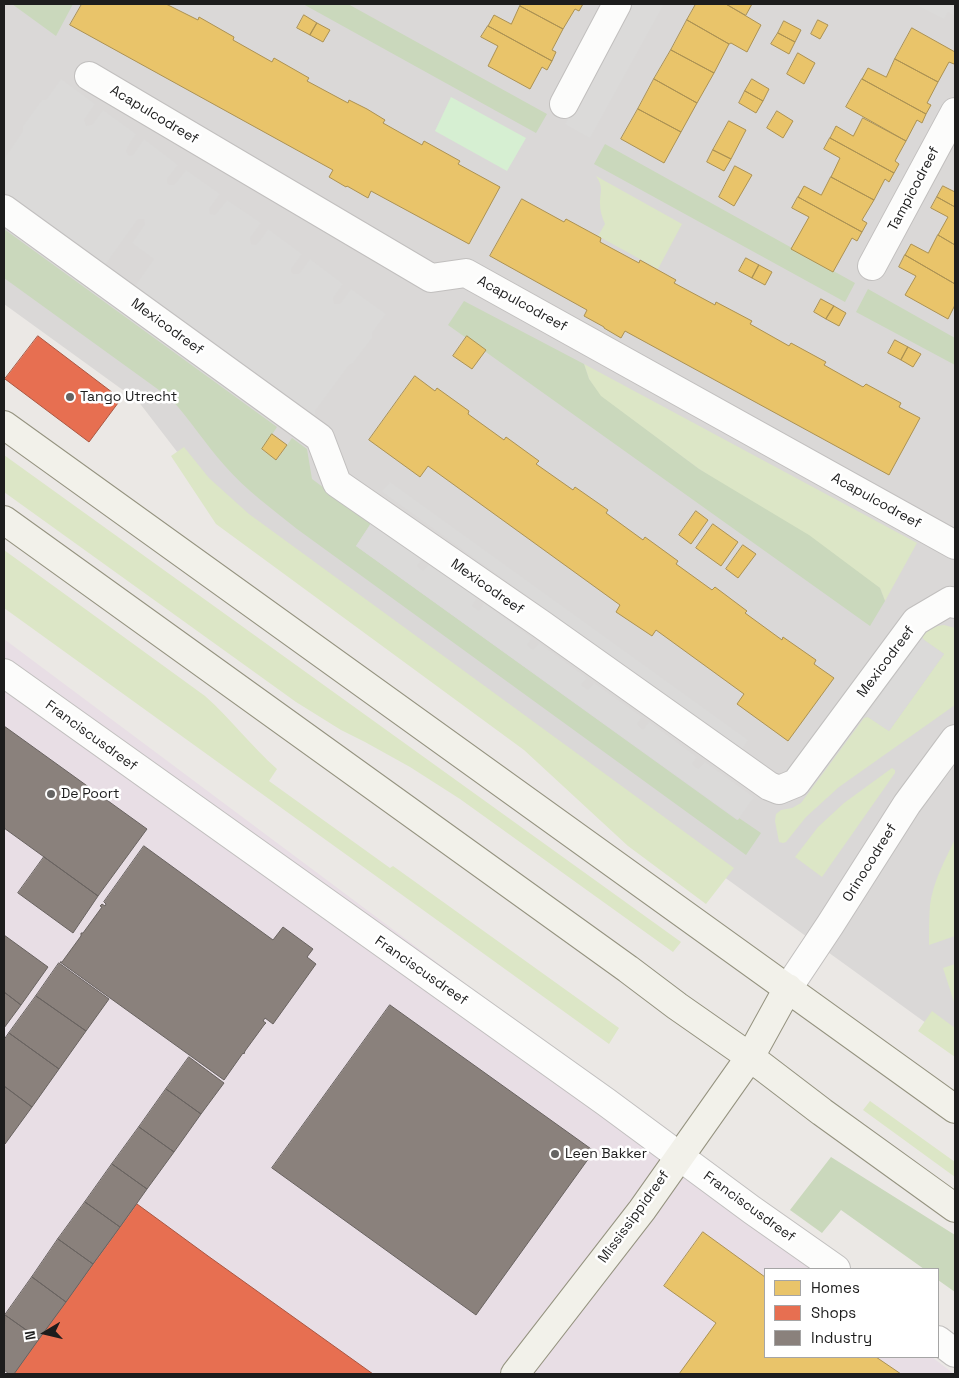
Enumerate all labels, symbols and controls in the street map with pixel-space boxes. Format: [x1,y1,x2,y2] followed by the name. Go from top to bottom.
[107,82,201,148] street label: Acapulcodreef
[885,144,943,234] street label: Tampicodreef
[474,272,570,336] street label: Acapulcodreef
[128,295,206,359] street label: Mexicodreef
[80,389,177,405] place label: Tango Utrecht
[64,391,76,403] marker: Tango Utrecht
[828,469,924,533] street label: Acapulcodreef
[447,556,527,618] street label: Mexicodreef
[854,623,918,701] street label: Mexicodreef
[42,697,140,775] street label: Franciscusdreef
[61,786,119,802] place label: De Poort
[45,788,57,800] marker: De Poort
[839,821,901,905] street label: Orinocodreef
[371,933,471,1009] street label: Franciscusdreef
[565,1146,647,1162] place label: Leen Bakker
[549,1148,561,1160] marker: Leen Bakker
[595,1168,673,1266] street label: Mississippidreef
[700,1168,798,1246] street label: Franciscusdreef
[764,1268,939,1358] legend
[811,1278,860,1297] text: Homes
[811,1303,856,1322] text: Shops
[20,1308,70,1358] north arrow
[811,1328,872,1347] text: Industry
[21,1329,40,1341] text: N

